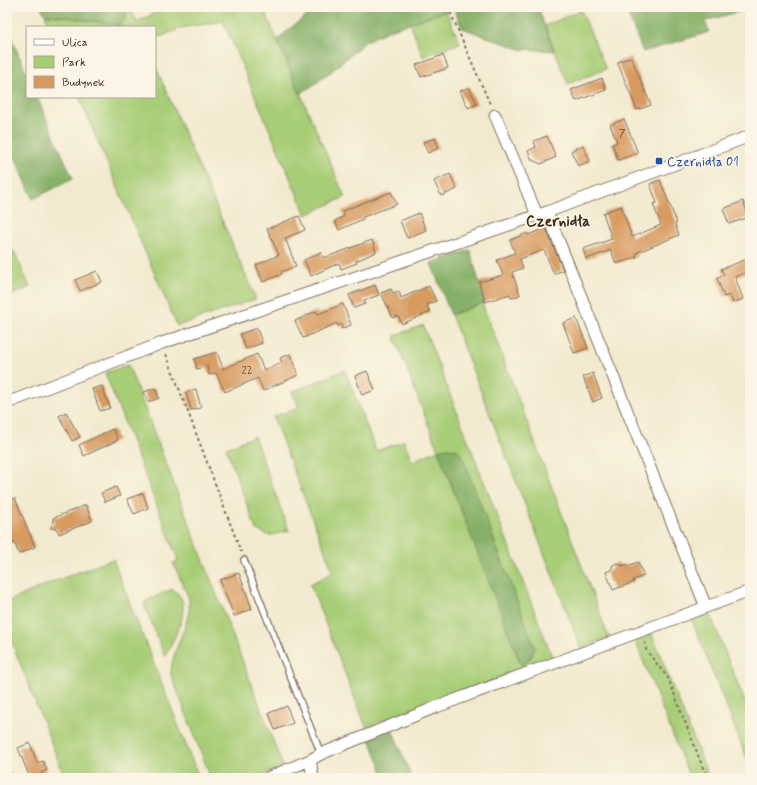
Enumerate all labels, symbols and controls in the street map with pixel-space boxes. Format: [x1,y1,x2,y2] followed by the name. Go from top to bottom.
[26,26,156,98] legend
[62,35,88,51] text: Ulica
[62,55,86,71] text: Park
[62,75,105,91] text: Budynek
[619,127,626,141] house number: 7
[667,154,739,171] place label: Czernidła 01
[654,156,664,166] marker: Czernidła 01
[526,212,590,232] district label: Czernidła
[241,364,253,378] house number: 22

